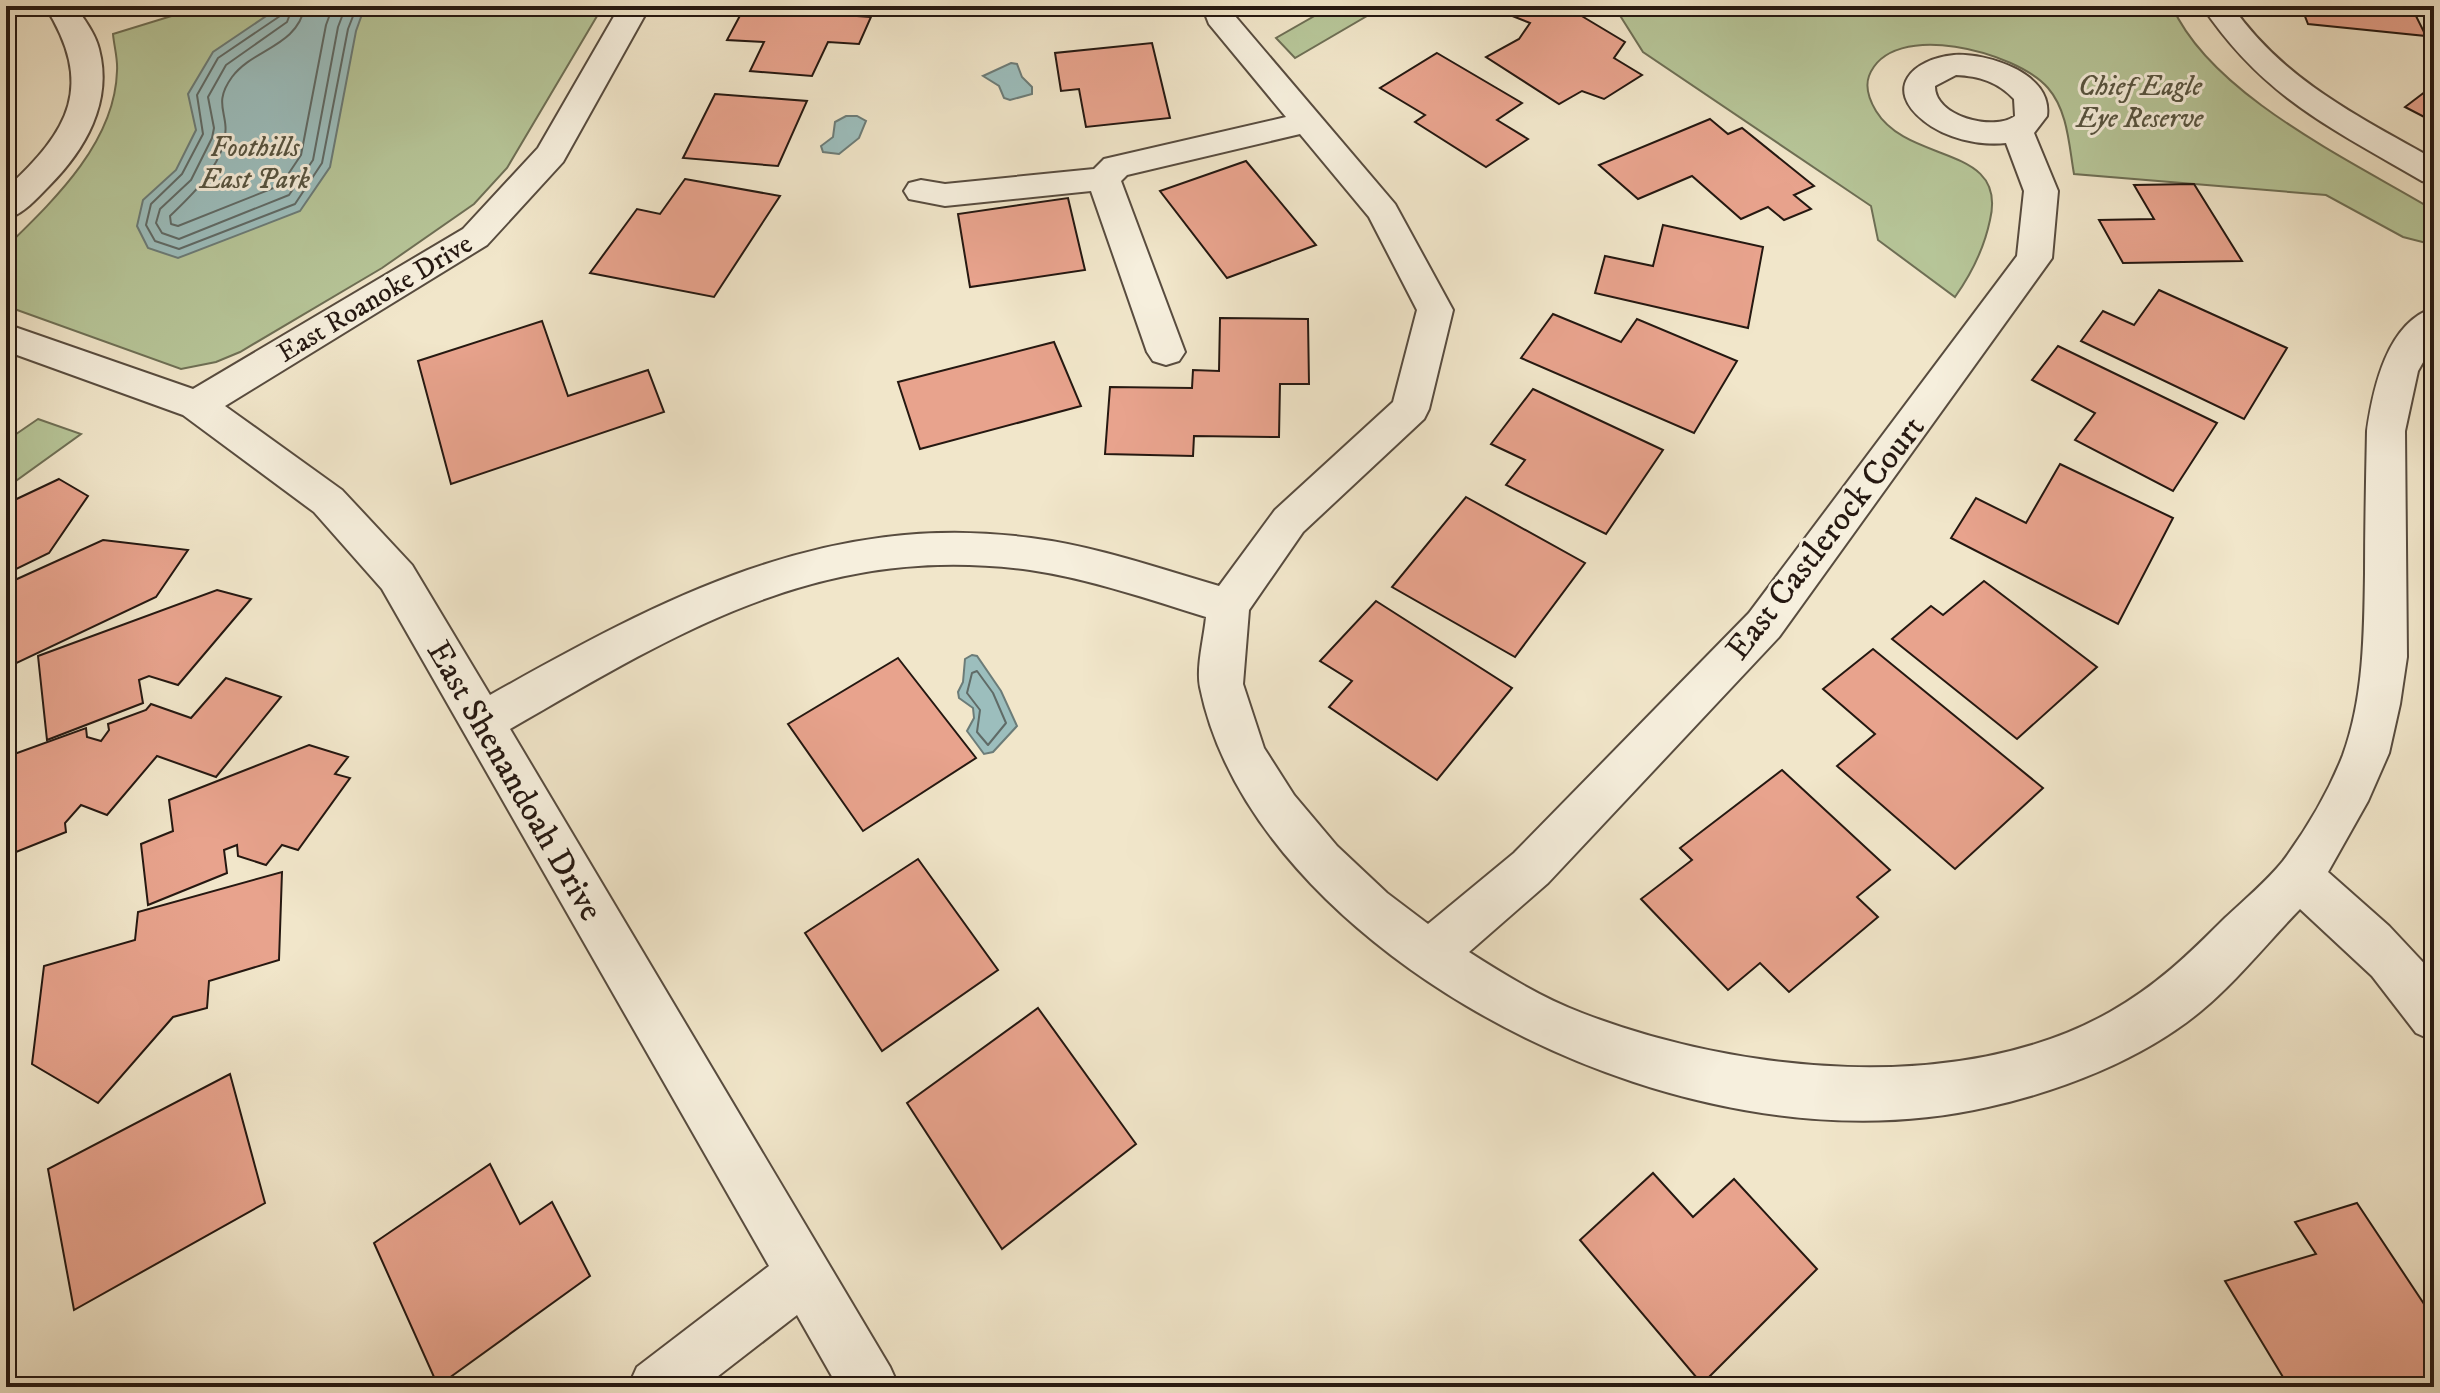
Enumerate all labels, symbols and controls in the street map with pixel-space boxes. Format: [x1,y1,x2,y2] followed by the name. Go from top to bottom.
[2075,69,2205,136] park label: Chief Eagle Eye Reserve
[198,130,310,197] park label: Foothills East Park
[271,226,479,370] street label: East Roanoke Drive
[1717,408,1934,669] street label: East Castlerock Court
[417,634,612,928] street label: East Shenandoah Drive

